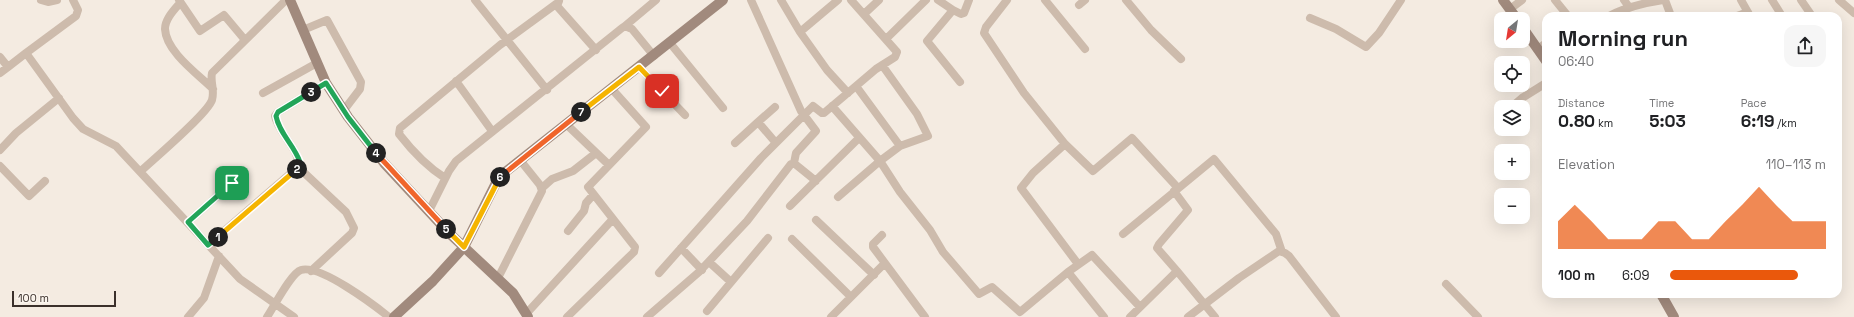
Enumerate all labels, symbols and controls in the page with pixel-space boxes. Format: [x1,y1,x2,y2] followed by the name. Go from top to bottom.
[1494,12,1530,48] north arrow
[1494,12,1530,224] map controls
[1558,24,1688,52] text: Morning run
[1784,25,1826,67] button: share
[1558,53,1594,70] text: 06:40
[1494,56,1530,92] button: locate
[645,74,679,108] pin
[651,80,673,102] icon: check
[301,82,321,102] pin: 3
[308,85,314,99] text: 3
[1558,96,1605,110] text: Distance
[1649,96,1674,110] text: Time
[1741,96,1766,110] text: Pace
[1494,100,1530,136] button: layers
[571,102,591,122] pin: 7
[578,105,584,119] text: 7
[1558,110,1595,132] text: 0.80
[1649,110,1686,132] text: 5:03
[1741,110,1774,132] text: 6:19
[1595,116,1613,130] text: km
[1774,116,1797,130] text: /km
[366,143,386,163] pin: 4
[1494,144,1530,180] button: +
[373,146,380,160] text: 4
[1558,156,1615,173] text: Elevation
[1766,156,1826,173] text: 110–113 m
[287,159,307,179] pin: 2
[294,162,300,176] text: 2
[215,166,249,200] pin
[490,167,510,187] pin: 6
[497,170,503,184] text: 6
[221,172,243,194] icon: arrive
[1494,188,1530,224] button: −
[436,219,456,239] pin: 5
[443,222,449,236] text: 5
[208,227,228,247] pin: 1
[216,230,220,244] text: 1
[1558,267,1595,284] text: 100 m
[1622,267,1650,284] text: 6:09
[12,289,116,308] scale bar
[18,291,49,305] text: 100 m

